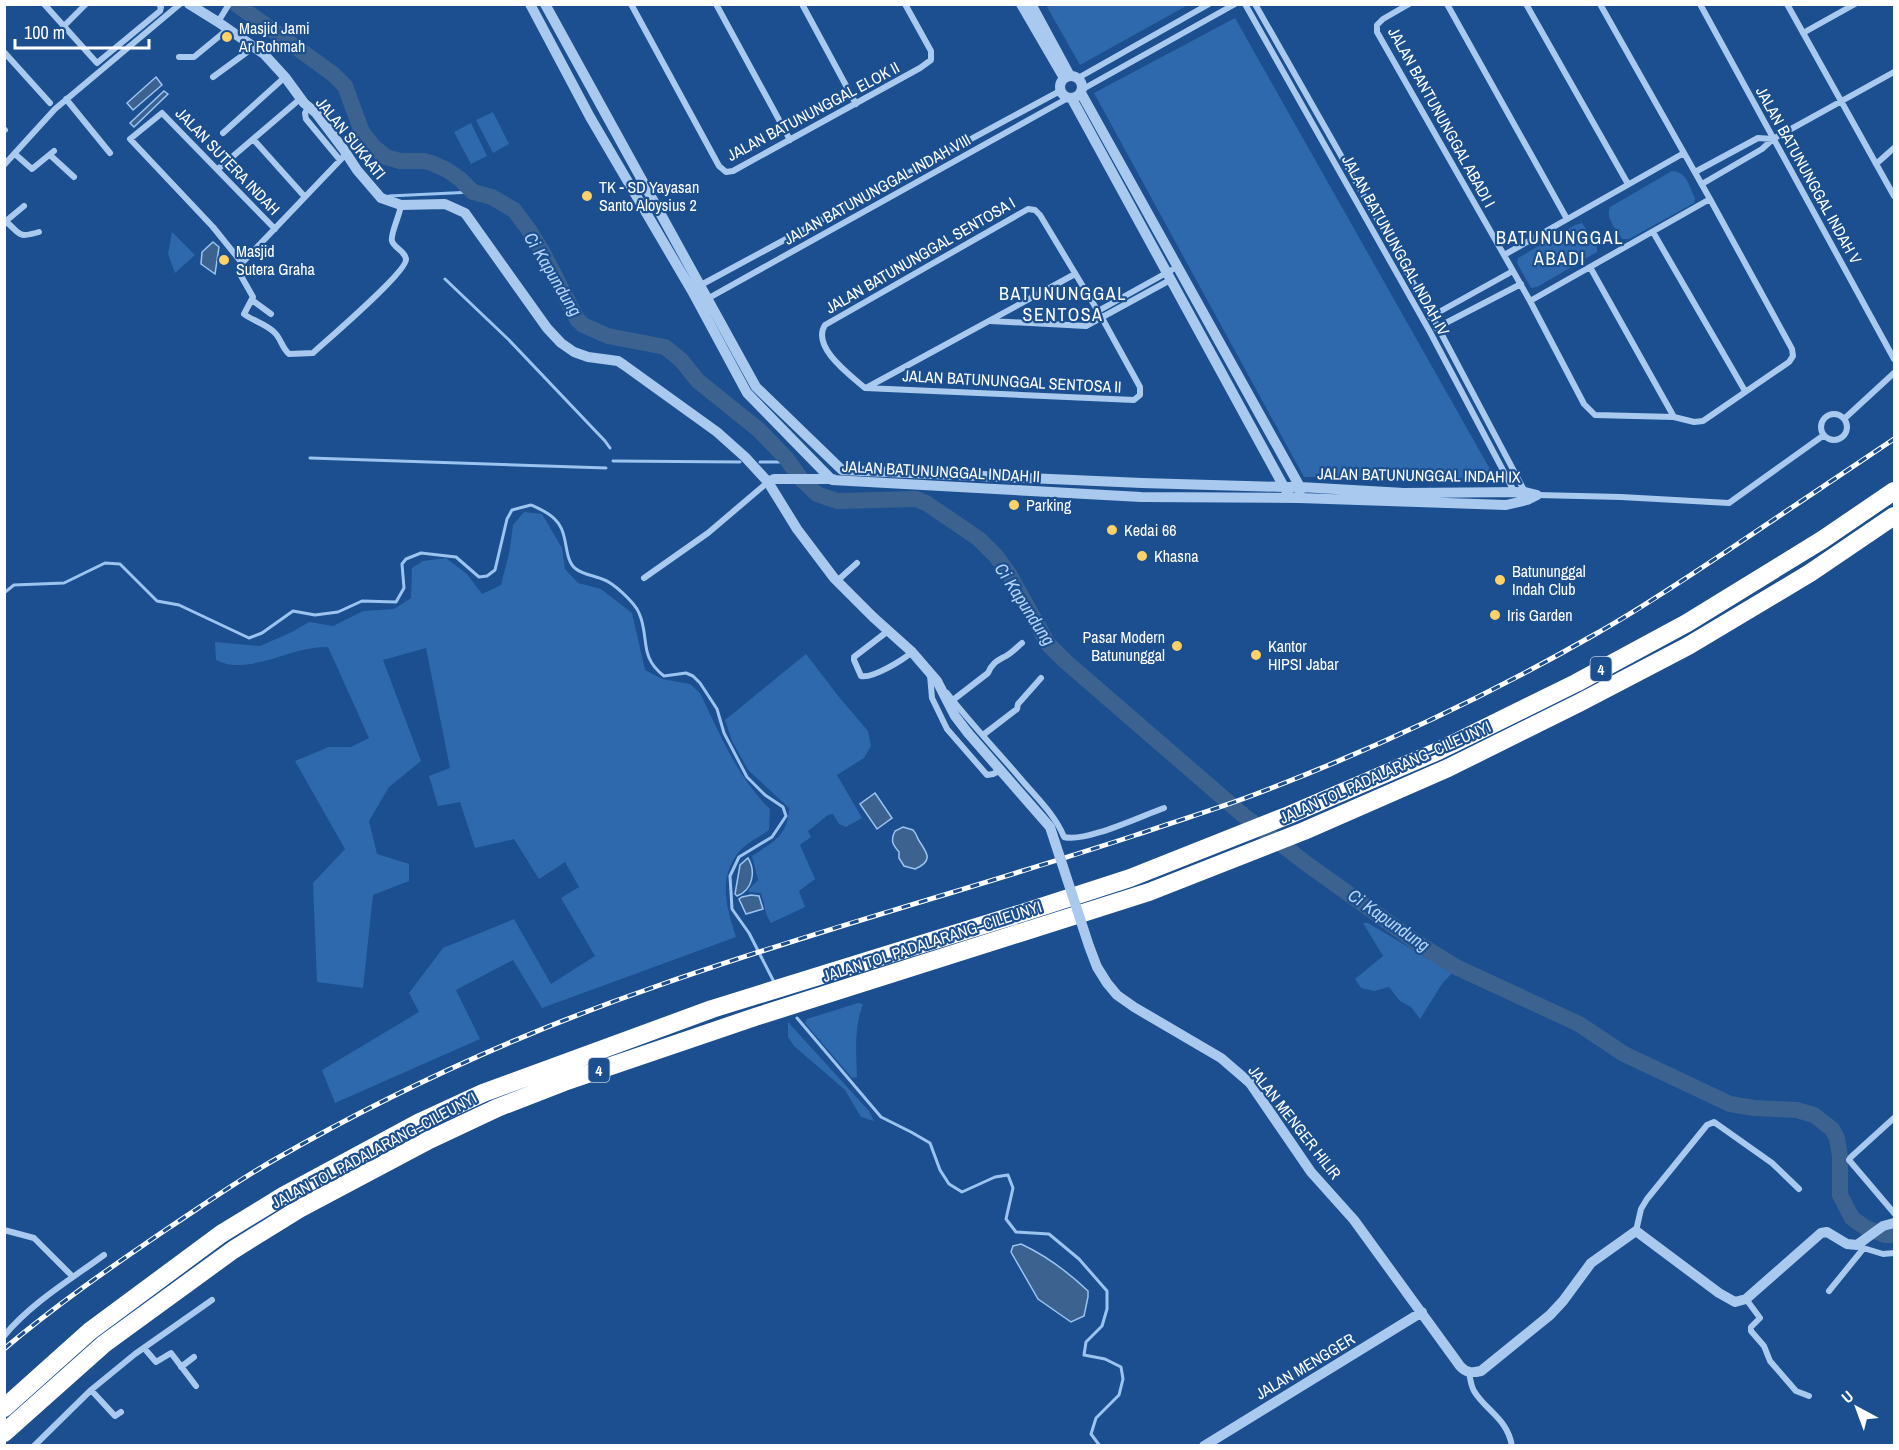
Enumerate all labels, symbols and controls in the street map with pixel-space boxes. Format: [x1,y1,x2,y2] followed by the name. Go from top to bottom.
[15,12,148,50] scale bar
[238,17,310,57] place label: Masjid Jami Ar Rohmah
[24,20,65,45] text: 100 m
[1383,23,1501,211] street label: JALAN BANTUNUNGGAL ABADI I
[220,30,234,44] marker: Masjid Jami Ar Rohmah
[723,56,903,166] street label: JALAN BATUNUNGGAL ELOK II
[1751,82,1867,268] street label: JALAN BATUNUNGGAL INDAH V
[311,92,391,184] street label: JALAN SUKAATI
[171,102,285,220] street label: JALAN SUTERA INDAH
[780,128,974,250] street label: JALAN BATUNUNGGAL INDAH VIII
[1337,151,1455,340] street label: JALAN BATUNUNGGAL INDAH IV
[599,176,699,216] place label: TK - SD Yayasan Santo Aloysius 2
[580,189,594,203] marker: TK - SD Yayasan Santo Aloysius 2
[821,192,1019,318] street label: JALAN BATUNUNGGAL SENTOSA I
[1496,225,1624,271] district label: BATUNUNGGAL ABADI
[518,227,588,321] water label: Ci Kapundung
[236,240,315,280] place label: Masjid Sutera Graha
[217,253,231,267] marker: Masjid Sutera Graha
[999,281,1127,327] district label: BATUNUNGGAL SENTOSA
[902,364,1122,398] street label: JALAN BATUNUNGGAL SENTOSA II
[841,455,1041,487] street label: JALAN BATUNUNGGAL INDAH II
[1317,462,1521,488] street label: JALAN BATUNUNGGAL INDAH IX
[1026,494,1072,516] place label: Parking
[1007,498,1021,512] marker: Parking
[1124,519,1177,541] place label: Kedai 66
[1105,523,1119,537] marker: Kedai 66
[1154,545,1199,567] place label: Khasna
[1135,549,1149,563] marker: Khasna
[989,558,1061,650] water label: Ci Kapundung
[1512,560,1586,600] place label: Batununggal Indah Club
[1493,573,1507,587] marker: Batununggal Indah Club
[1507,604,1573,626] place label: Iris Garden
[1488,608,1502,622] marker: Iris Garden
[1083,626,1165,666] place label: Pasar Modern Batununggal
[1268,635,1339,675] place label: Kantor HIPSI Jabar
[1170,639,1184,653] marker: Pasar Modern Batununggal
[1249,648,1263,662] marker: Kantor HIPSI Jabar
[1590,657,1612,681] road number: 4
[1276,715,1494,829] street label: JALAN TOL PADALARANG–CILEUNYI
[1343,883,1435,957] water label: Ci Kapundung
[820,895,1044,987] street label: JALAN TOL PADALARANG–CILEUNYI
[588,1058,610,1082] road number: 4
[1243,1060,1347,1184] street label: JALAN MENGER HILIR
[268,1086,480,1214] street label: JALAN TOL PADALARANG–CILEUNYI
[1251,1327,1359,1404] street label: JALAN MENGGER
[1827,1378,1887,1438] north arrow
[1836,1385,1858,1408] text: U

